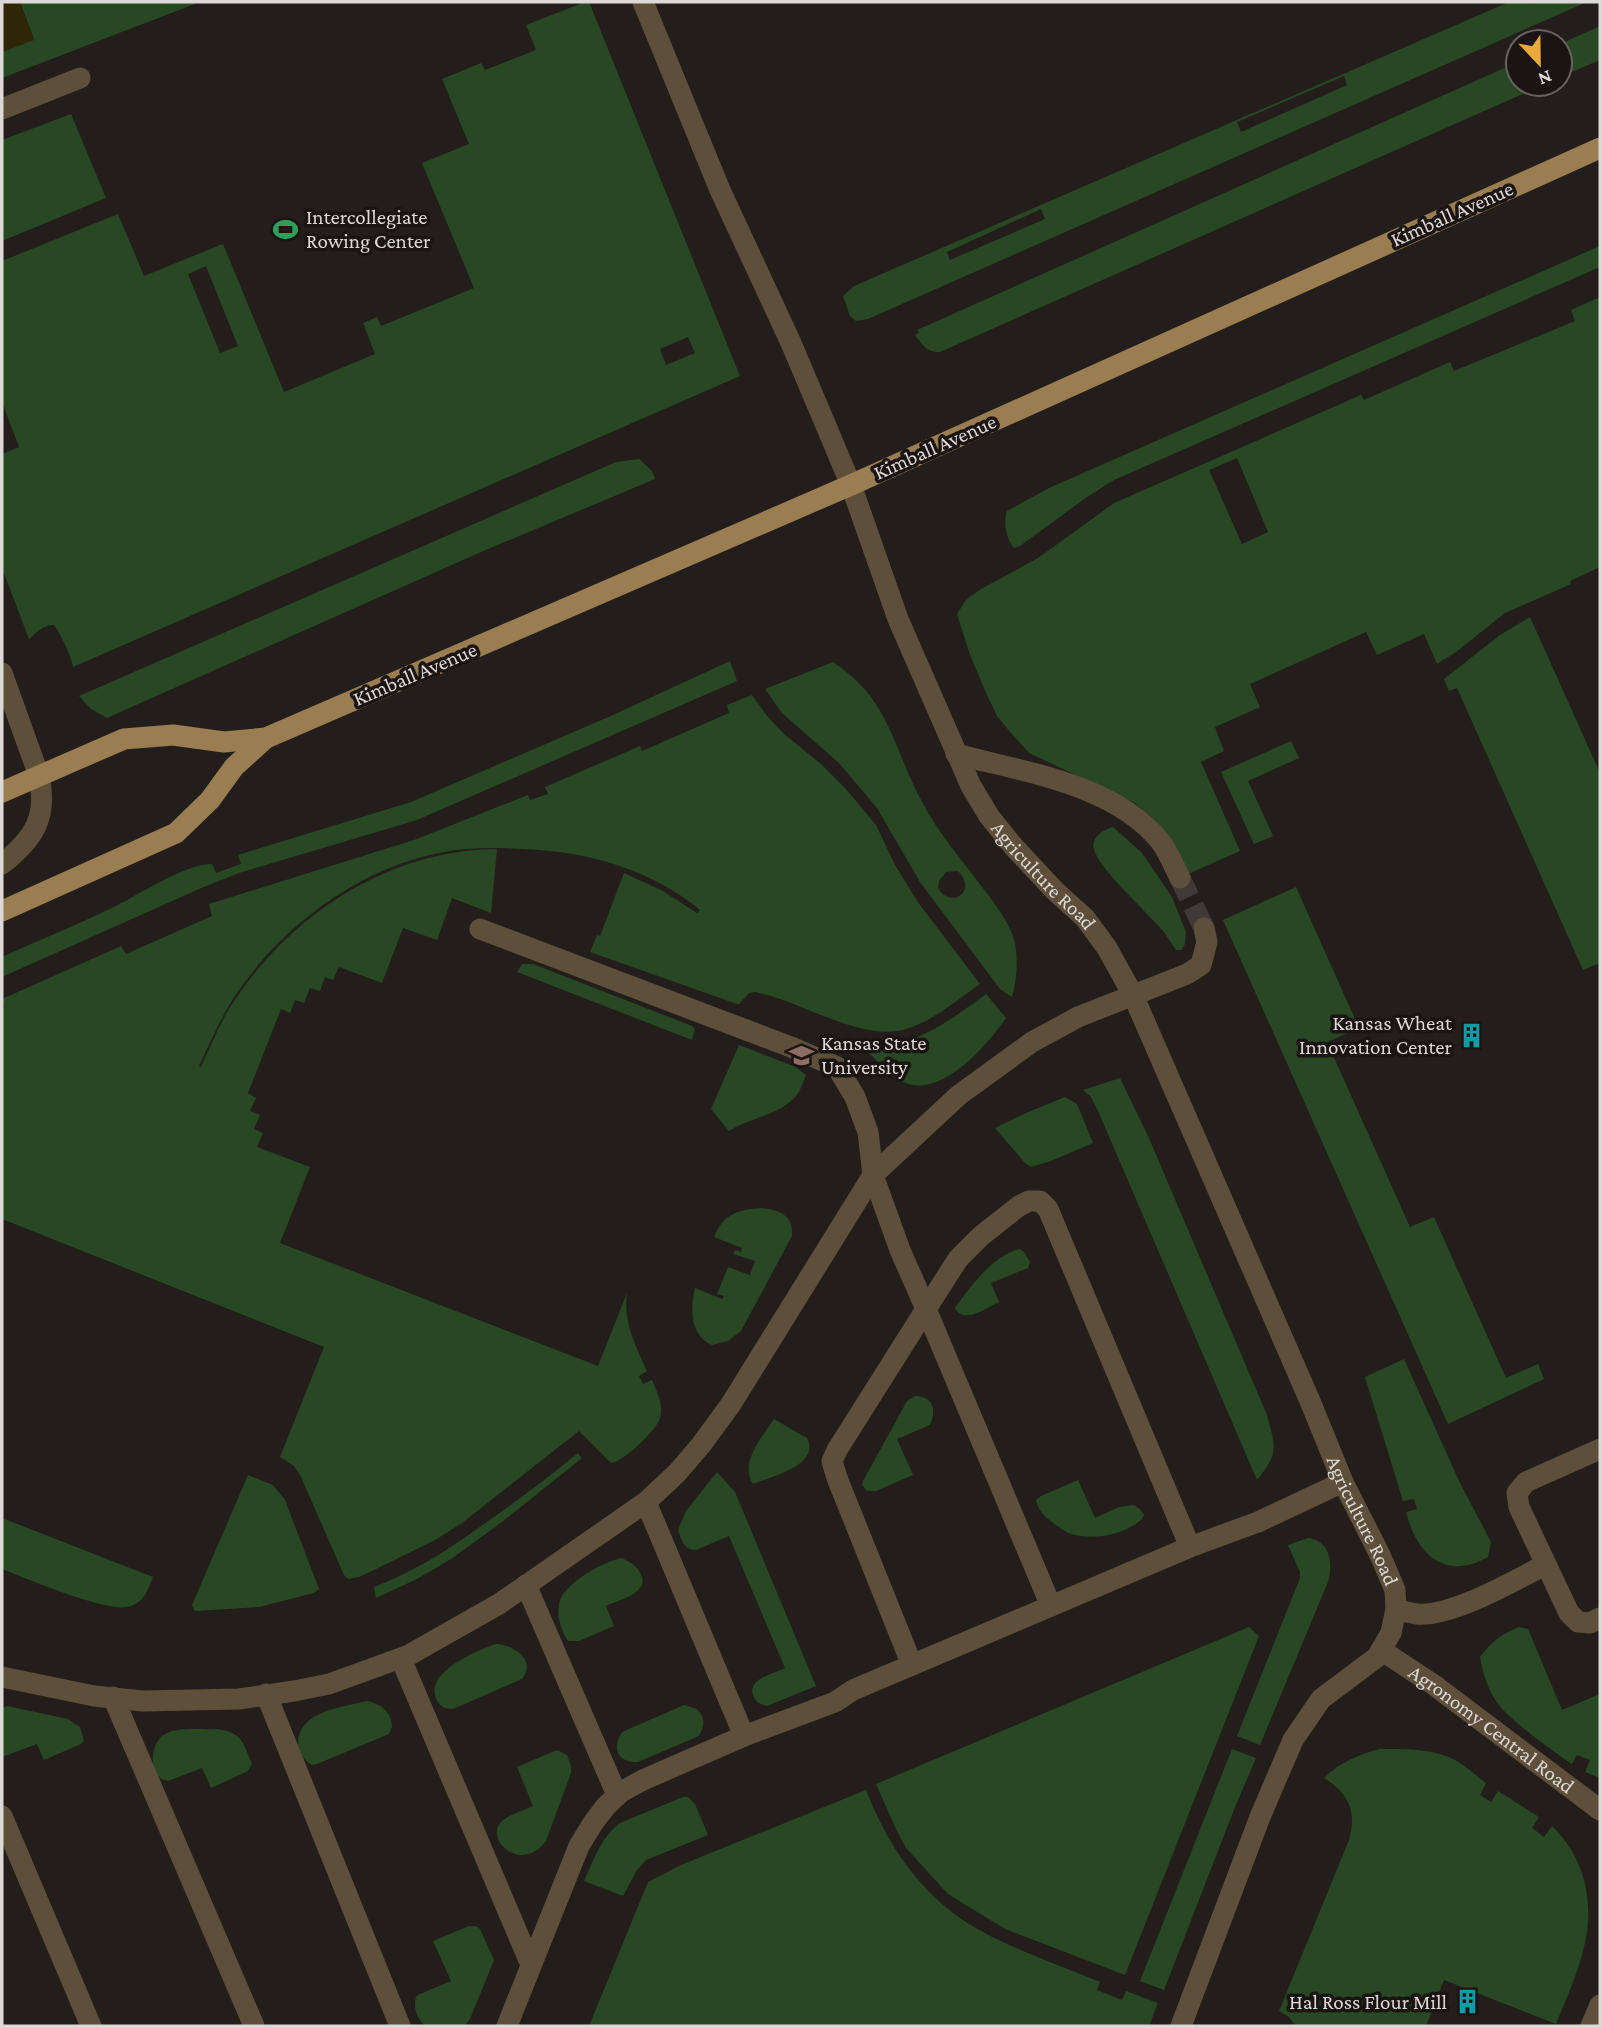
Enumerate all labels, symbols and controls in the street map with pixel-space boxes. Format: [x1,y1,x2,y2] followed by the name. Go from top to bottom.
[1504,28,1574,98] north arrow
[1535,66,1555,90] text: N
[1387,176,1517,252] street label: Kimball Avenue
[306,205,431,253] place label: Intercollegiate Rowing Center
[272,215,300,243] sports icon: Intercollegiate Rowing Center
[870,409,1000,485] street label: Kimball Avenue
[350,637,480,711] street label: Kimball Avenue
[986,816,1101,934] street label: Agriculture Road
[1299,1011,1453,1059] place label: Kansas Wheat Innovation Center
[1458,1021,1486,1049] building icon: Kansas Wheat Innovation Center
[821,1031,926,1079] place label: Kansas State University
[787,1041,815,1069] school or university icon: Kansas State University
[1322,1452,1404,1589] street label: Agriculture Road
[1404,1660,1579,1798] street label: Agronomy Central Road
[1453,1988,1481,2016] building icon: Hal Ross Flour Mill
[1289,1990,1447,2014] place label: Hal Ross Flour Mill

